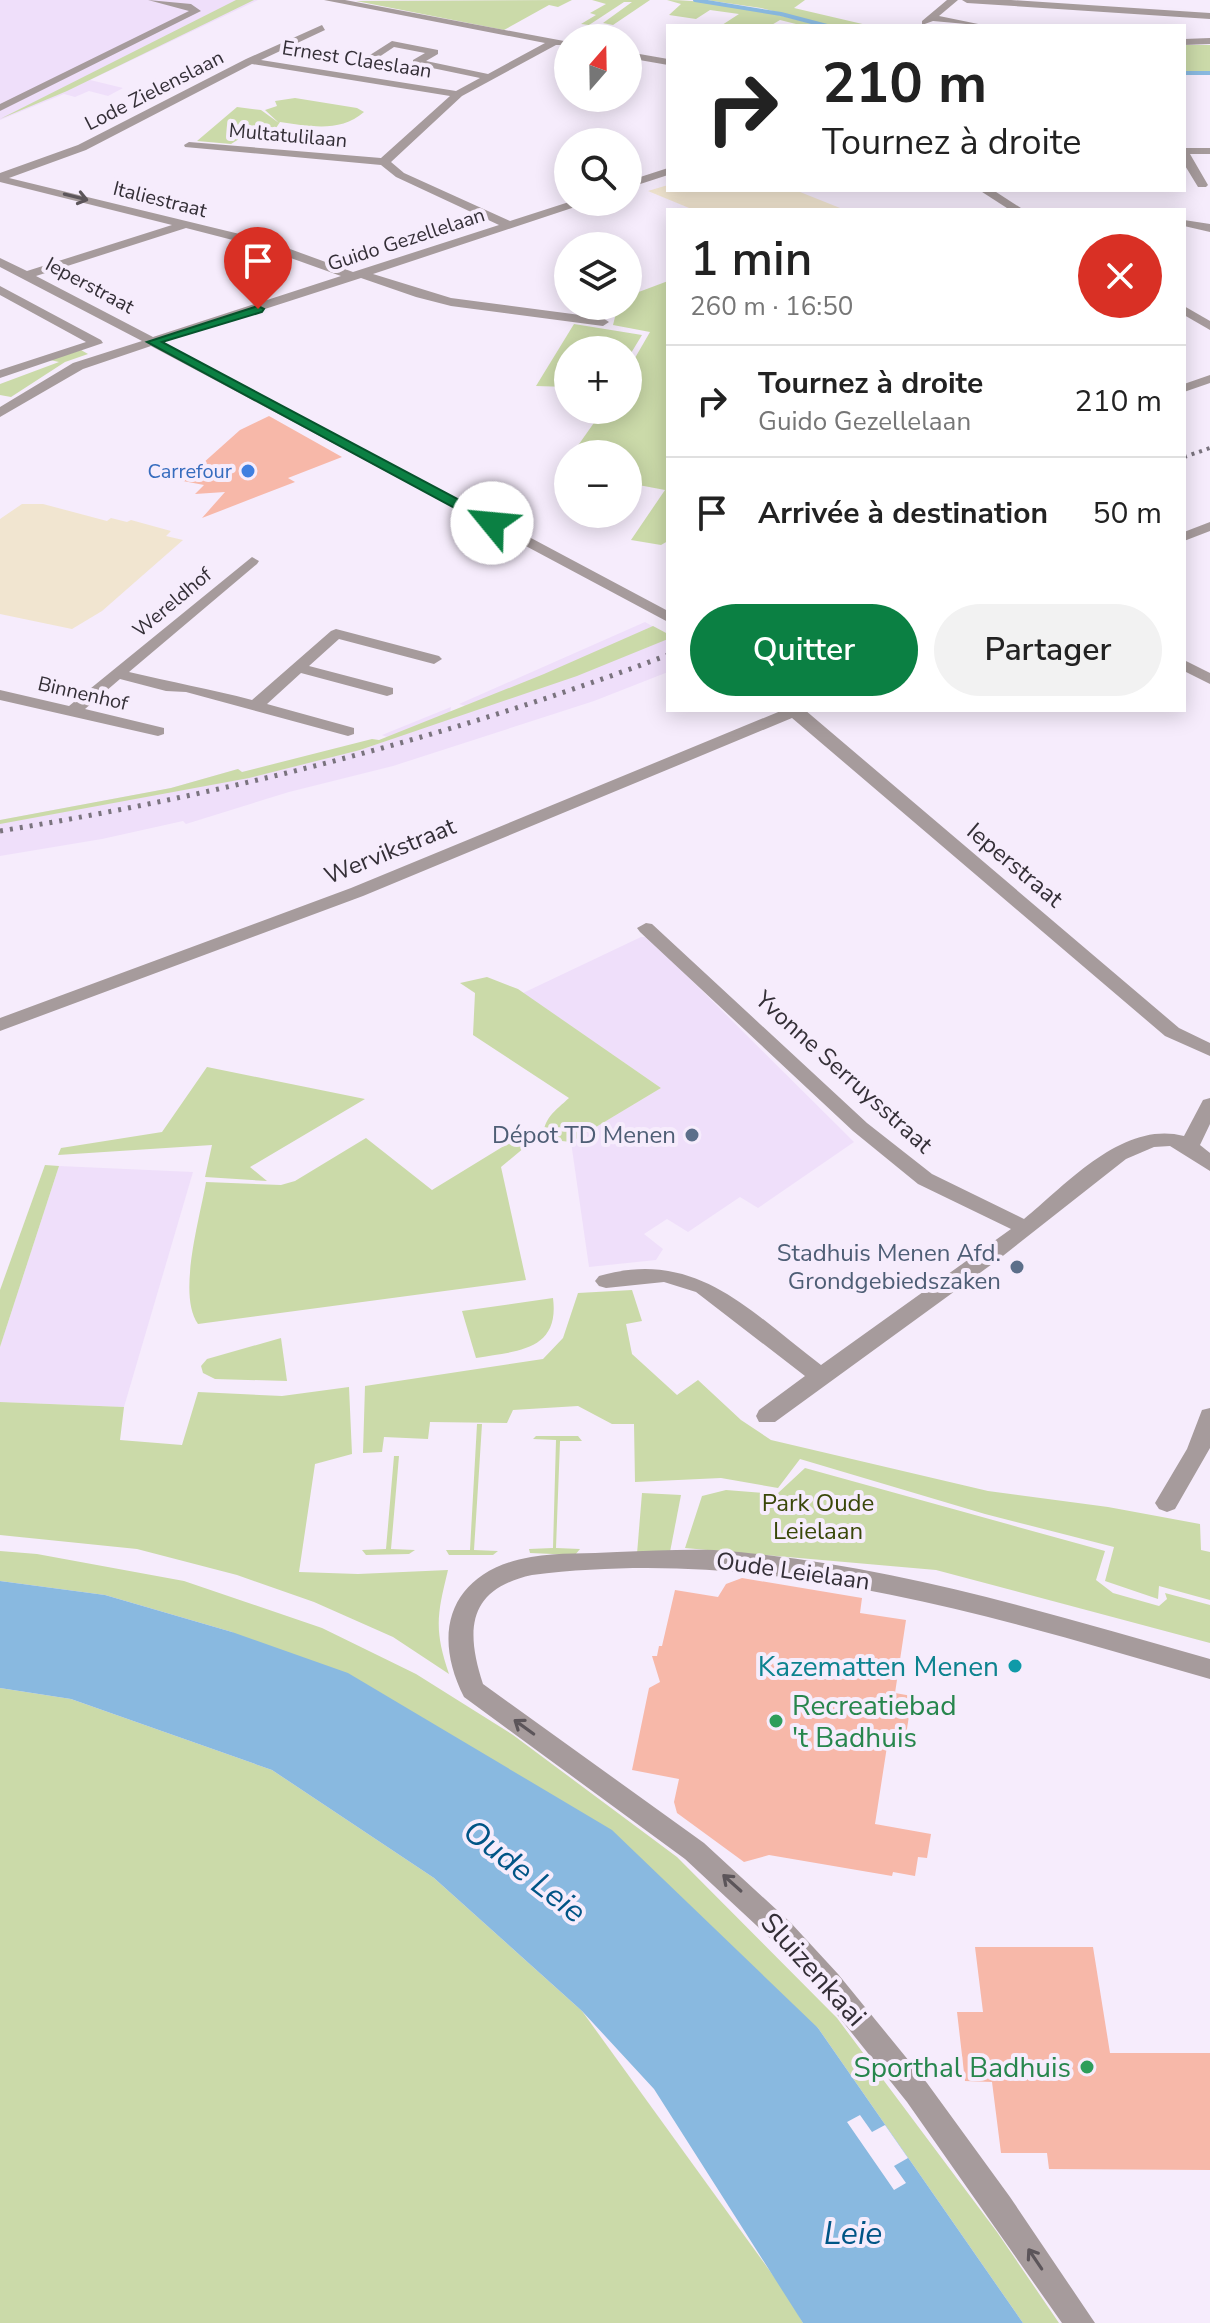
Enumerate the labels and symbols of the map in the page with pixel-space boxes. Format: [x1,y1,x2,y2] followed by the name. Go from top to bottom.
[554,24,642,112] north arrow
[280,34,434,85] street label: Ernest Claeslaan
[80,44,228,137] street label: Lode Zielenslaan
[228,117,348,154] street label: Multatulilaan
[110,175,211,224] street label: Italiestraat
[62,191,88,206] one-way arrow
[324,201,488,278] street label: Guido Gezellelaan
[224,227,292,309] pin
[41,251,140,321] street label: Ieperstraat
[148,458,232,485] place label: Carrefour
[239,462,257,480] marker: Carrefour
[450,481,534,565] position arrow
[127,561,218,643] street label: Wereldhof
[35,670,131,717] street label: Binnenhof
[320,810,461,892] street label: Wervikstraat
[960,815,1070,915] street label: Ieperstraat
[748,983,940,1161] street label: Yvonne Serruysstraat
[492,1119,676,1151] place label: Dépot TD Menen
[683,1126,701,1144] marker: Dépot TD Menen
[777,1237,1001,1297] place label: Stadhuis Menen Afd. Grondgebiedszaken
[1008,1258,1026,1276] marker: Stadhuis Menen Afd. Grondgebiedszaken
[762,1487,874,1547] park label: Park Oude Leielaan
[714,1544,872,1598] street label: Oude Leielaan
[758,1648,999,1686] place label: Kazematten Menen
[1006,1657,1024,1675] marker: Kazematten Menen
[792,1687,957,1757] place label: Recreatiebad 't Badhuis
[767,1712,785,1730] marker: Recreatiebad 't Badhuis
[514,1719,535,1736] one-way arrow
[454,1810,595,1933] water label: Oude Leie
[722,1874,742,1893] one-way arrow
[752,1904,875,2035] street label: Sluizenkaai
[853,2049,1071,2087] place label: Sporthal Badhuis
[1078,2058,1096,2076] marker: Sporthal Badhuis
[824,2212,882,2255] water label: Leie
[1027,2248,1043,2270] one-way arrow

